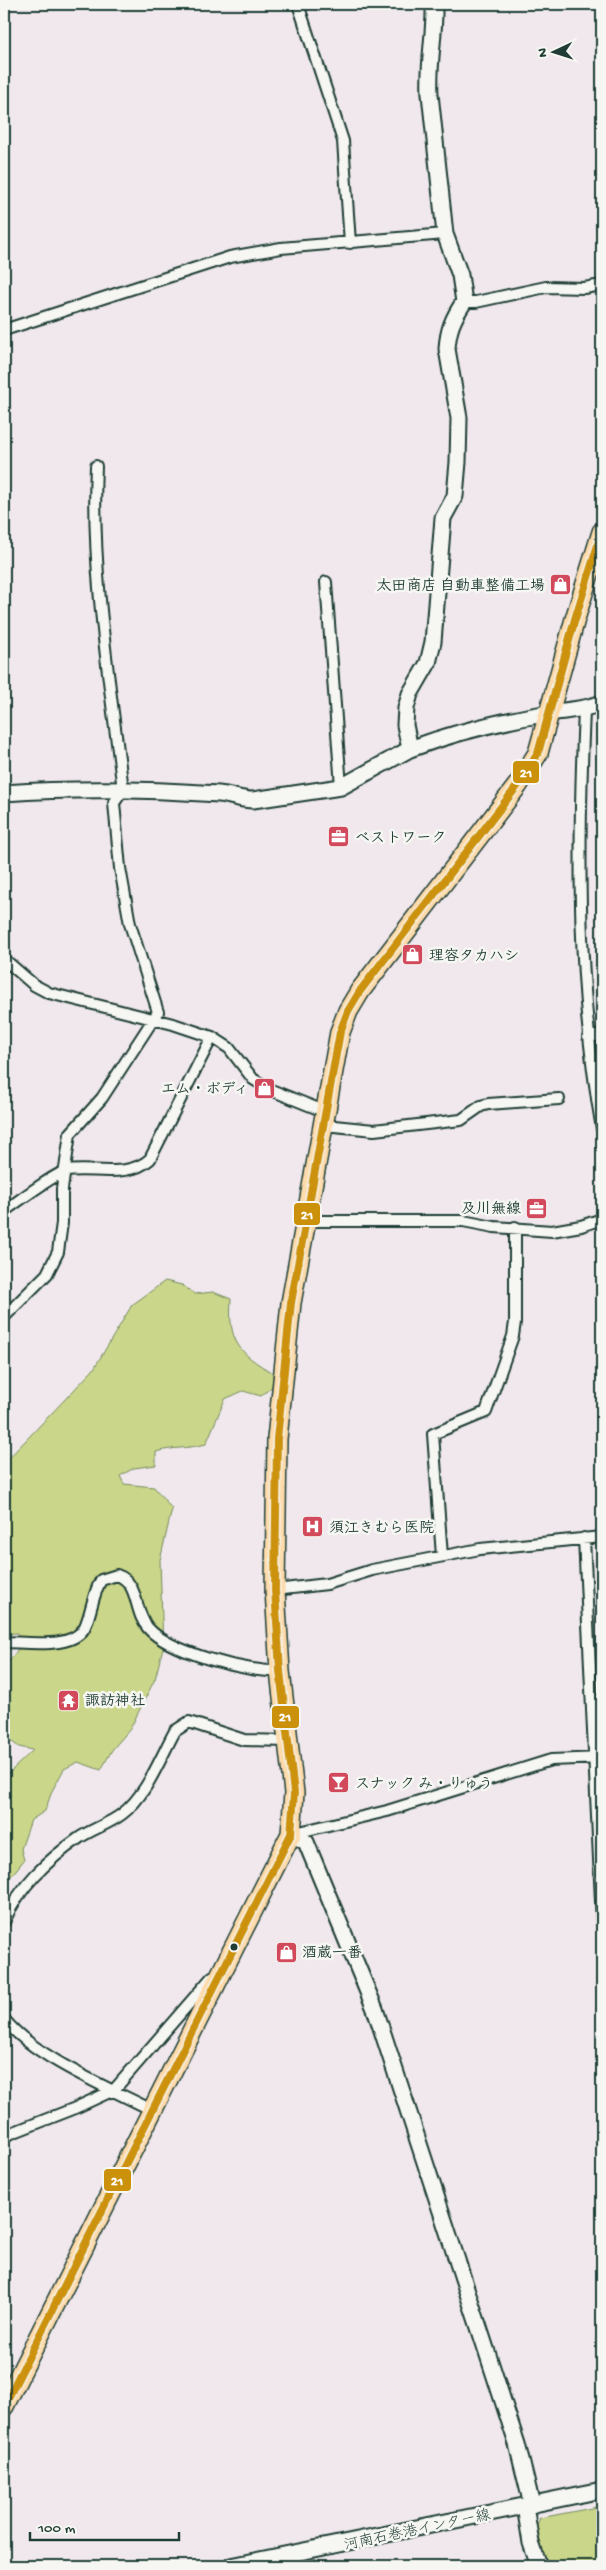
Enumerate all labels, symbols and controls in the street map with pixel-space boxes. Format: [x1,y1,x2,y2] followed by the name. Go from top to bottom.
[528,28,578,78] north arrow
[535,48,552,58] text: N
[549,573,573,597] shop icon: 太田商店 自動車整備工場
[376,577,545,596] place label: 太田商店 自動車整備工場
[512,760,540,784] line badge: 21
[520,766,533,783] text: 21
[327,825,351,849] office icon: ベストワーク
[355,830,446,848] place label: ベストワーク
[401,943,425,967] shop icon: 理容タカハシ
[429,947,519,966] place label: 理容タカハシ
[253,1076,277,1100] shop icon: エム・ボディ
[161,1081,249,1099] place label: エム・ボディ
[525,1196,549,1220] office icon: 及川無線
[461,1200,521,1219] place label: 及川無線
[293,1202,321,1226] line badge: 21
[301,1208,314,1225] text: 21
[301,1515,325,1539] hospital icon: 須江きむら医院
[329,1520,434,1538] place label: 須江きむら医院
[57,1688,81,1712] temple icon: 諏訪神社
[85,1692,145,1711] place label: 諏訪神社
[271,1705,300,1729] line badge: 21
[279,1710,292,1727] text: 21
[327,1771,351,1795] bar icon: スナック み・りゅう
[355,1776,493,1794] place label: スナック み・りゅう
[274,1940,298,1964] shop icon: 酒蔵一番
[229,1942,239,1952] unlabelled marker
[302,1944,362,1963] place label: 酒蔵一番
[103,2168,132,2192] line badge: 21
[111,2174,124,2191] text: 21
[342,2506,492,2555] street label: 河南石巻港インター線
[30,2510,179,2542] scale bar
[37,2520,76,2538] text: 100 m

